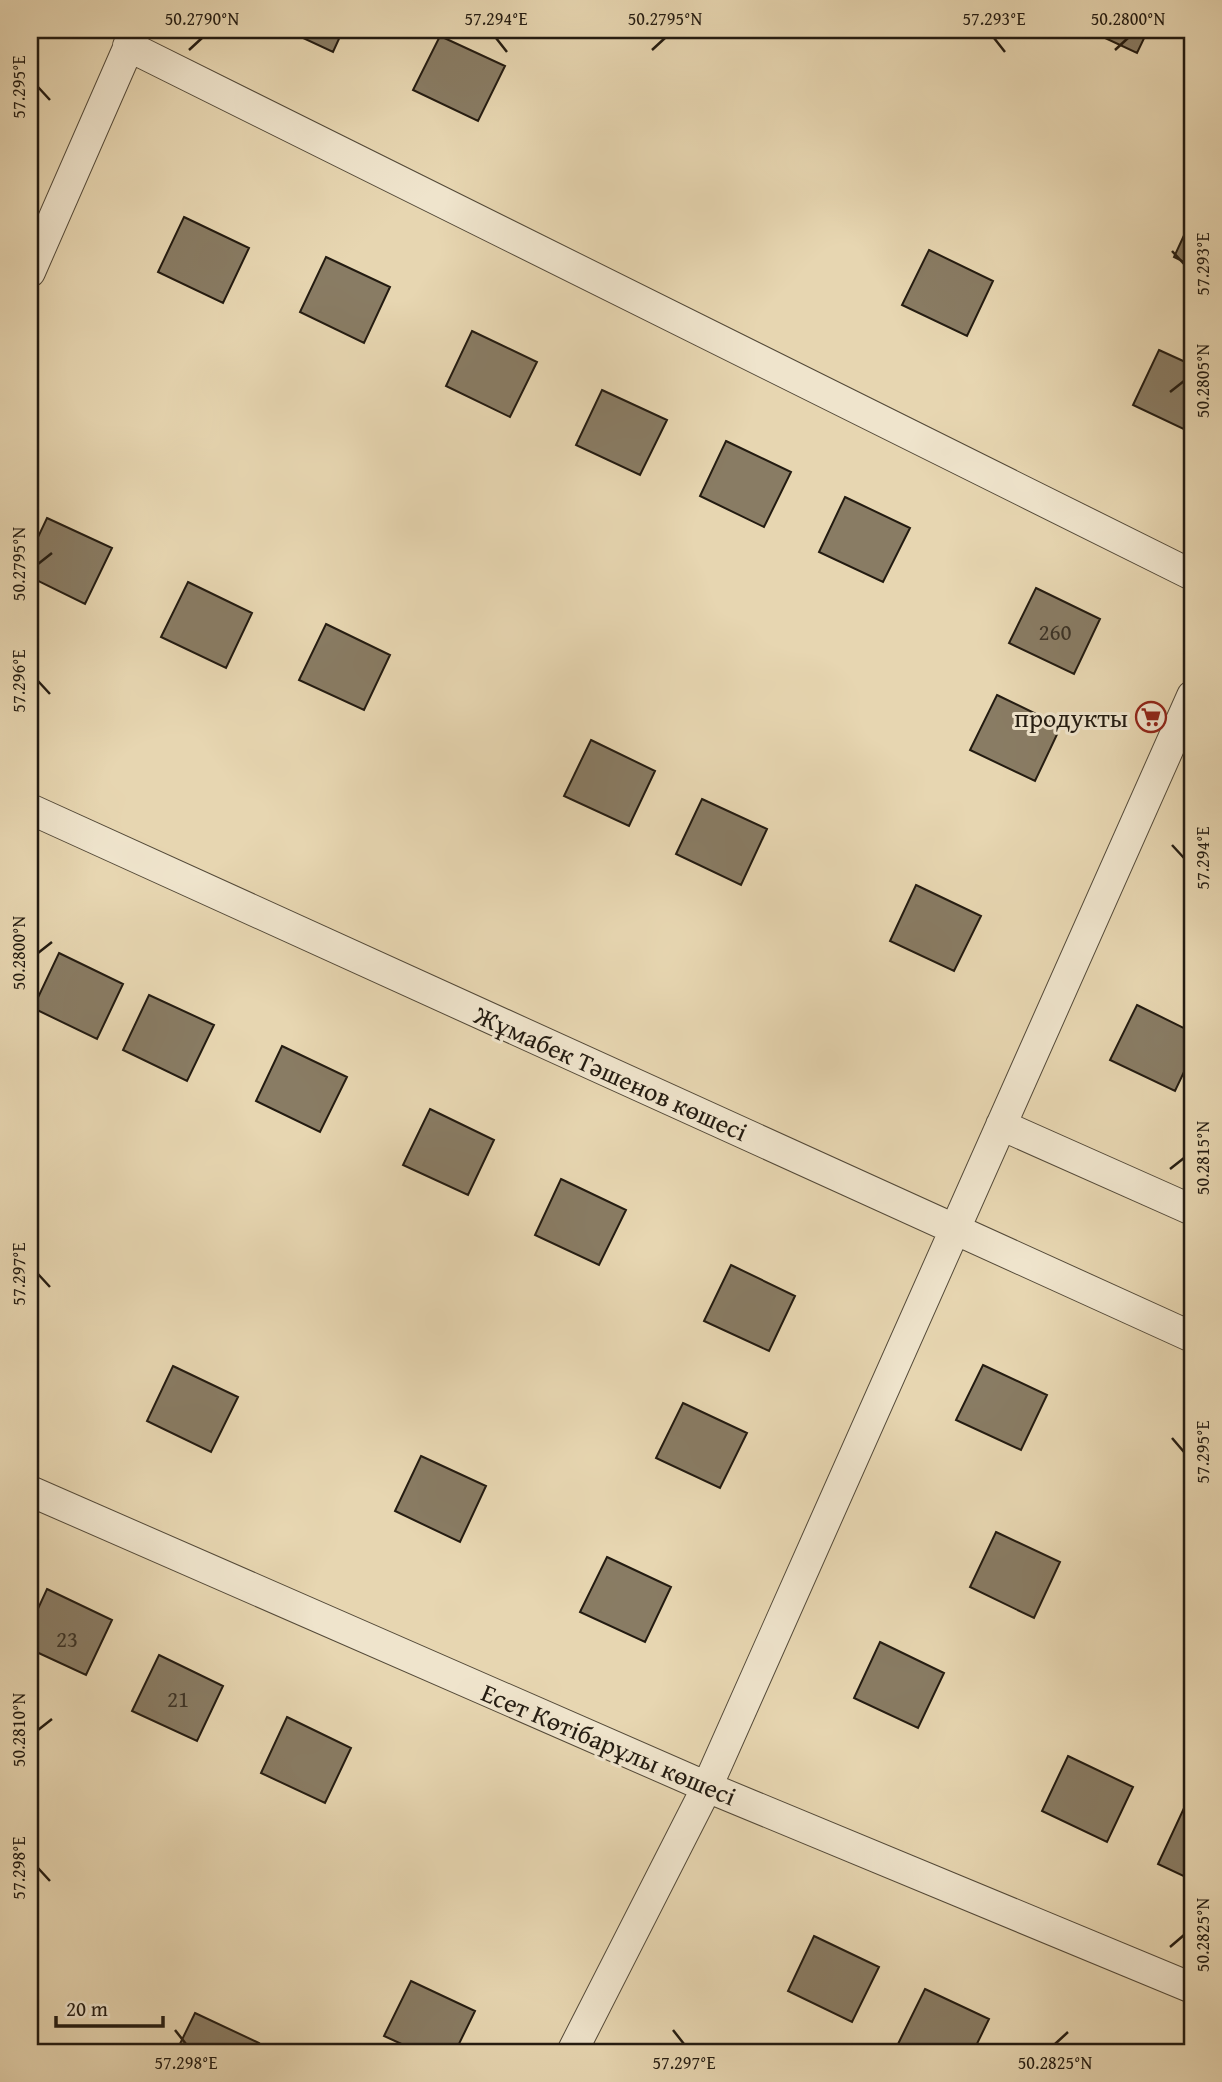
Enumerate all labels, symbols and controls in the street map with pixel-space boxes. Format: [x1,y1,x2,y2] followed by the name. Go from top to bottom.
[165,5,240,32] text: 50.2790°N
[464,5,528,32] text: 57.294°E
[628,5,703,32] text: 50.2795°N
[962,5,1026,32] text: 57.293°E
[1091,5,1166,32] text: 50.2800°N
[5,55,32,119] text: 57.295°E
[1189,232,1216,296] text: 57.293°E
[1189,343,1216,418] text: 50.2805°N
[5,526,32,601] text: 50.2795°N
[1038,615,1072,648] house number: 260
[5,649,32,713] text: 57.296°E
[1014,698,1128,737] place label: продукты
[1134,700,1168,734] supermarket icon: продукты
[1189,826,1216,890] text: 57.294°E
[5,915,32,990] text: 50.2800°N
[467,995,754,1151] street label: Жұмабек Тәшенов көшесі
[1189,1120,1216,1195] text: 50.2815°N
[5,1242,32,1306] text: 57.297°E
[1189,1420,1216,1484] text: 57.295°E
[56,1622,78,1655] house number: 23
[476,1673,742,1815] street label: Есет Көтібарұлы көшесі
[167,1682,189,1715] house number: 21
[5,1692,32,1767] text: 50.2810°N
[5,1836,32,1900] text: 57.298°E
[1189,1897,1216,1972] text: 50.2825°N
[56,1984,163,2028] scale bar
[66,1993,108,2024] text: 20 m
[154,2049,218,2076] text: 57.298°E
[652,2049,716,2076] text: 57.297°E
[1018,2049,1093,2076] text: 50.2825°N

